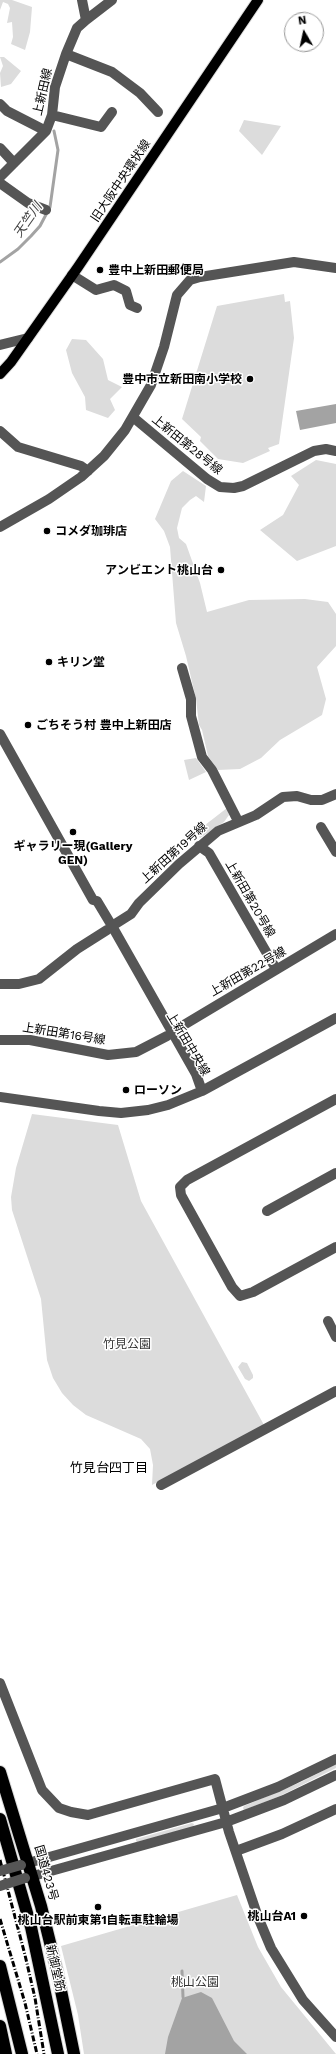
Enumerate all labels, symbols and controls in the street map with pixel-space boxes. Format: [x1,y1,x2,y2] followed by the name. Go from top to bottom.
[284,12,324,52] north arrow
[297,14,307,28] text: N
[31,67,55,117] street label: 上新田線
[88,137,154,225] street label: 旧大阪中央環状線
[10,200,46,240] water label: 天竺川
[108,263,204,277] place label: 豊中上新田郵便局
[95,265,105,275] marker: 豊中上新田郵便局
[122,372,242,386] place label: 豊中市立新田南小学校
[245,374,255,384] marker: 豊中市立新田南小学校
[149,412,225,478] street label: 上新田第28号線
[55,524,127,538] place label: コメダ珈琲店
[42,526,52,536] marker: コメダ珈琲店
[105,563,213,577] place label: アンビエント桃山台
[216,565,226,575] marker: アンビエント桃山台
[57,655,105,669] place label: キリン堂
[44,657,54,667] marker: キリン堂
[36,718,171,732] place label: ごちそう村 豊中上新田店
[23,720,33,730] marker: ごちそう村 豊中上新田店
[138,820,210,886] street label: 上新田第19号線
[68,827,78,837] marker: ギャラリー現(Gallery GEN)
[14,839,132,867] place label: ギャラリー現(Gallery GEN)
[222,858,278,940] street label: 上新田第20号線
[207,944,289,1000] street label: 上新田第22号線
[163,1009,213,1079] street label: 上新田中央線
[21,1020,107,1048] street label: 上新田第16号線
[134,1083,182,1097] place label: ローソン
[121,1085,131,1095] marker: ローソン
[103,1337,151,1351] park label: 竹見公園
[70,1460,148,1476] district label: 竹見台四丁目
[31,1843,61,1903] street label: 国道423号
[93,1902,103,1912] marker: 桃山台駅前東第1自転車駐輪場
[247,1909,296,1923] place label: 桃山台A1
[299,1911,309,1921] marker: 桃山台A1
[17,1913,179,1927] place label: 桃山台駅前東第1自転車駐輪場
[43,1943,67,1993] street label: 新御堂筋
[171,1975,219,1989] park label: 桃山公園

